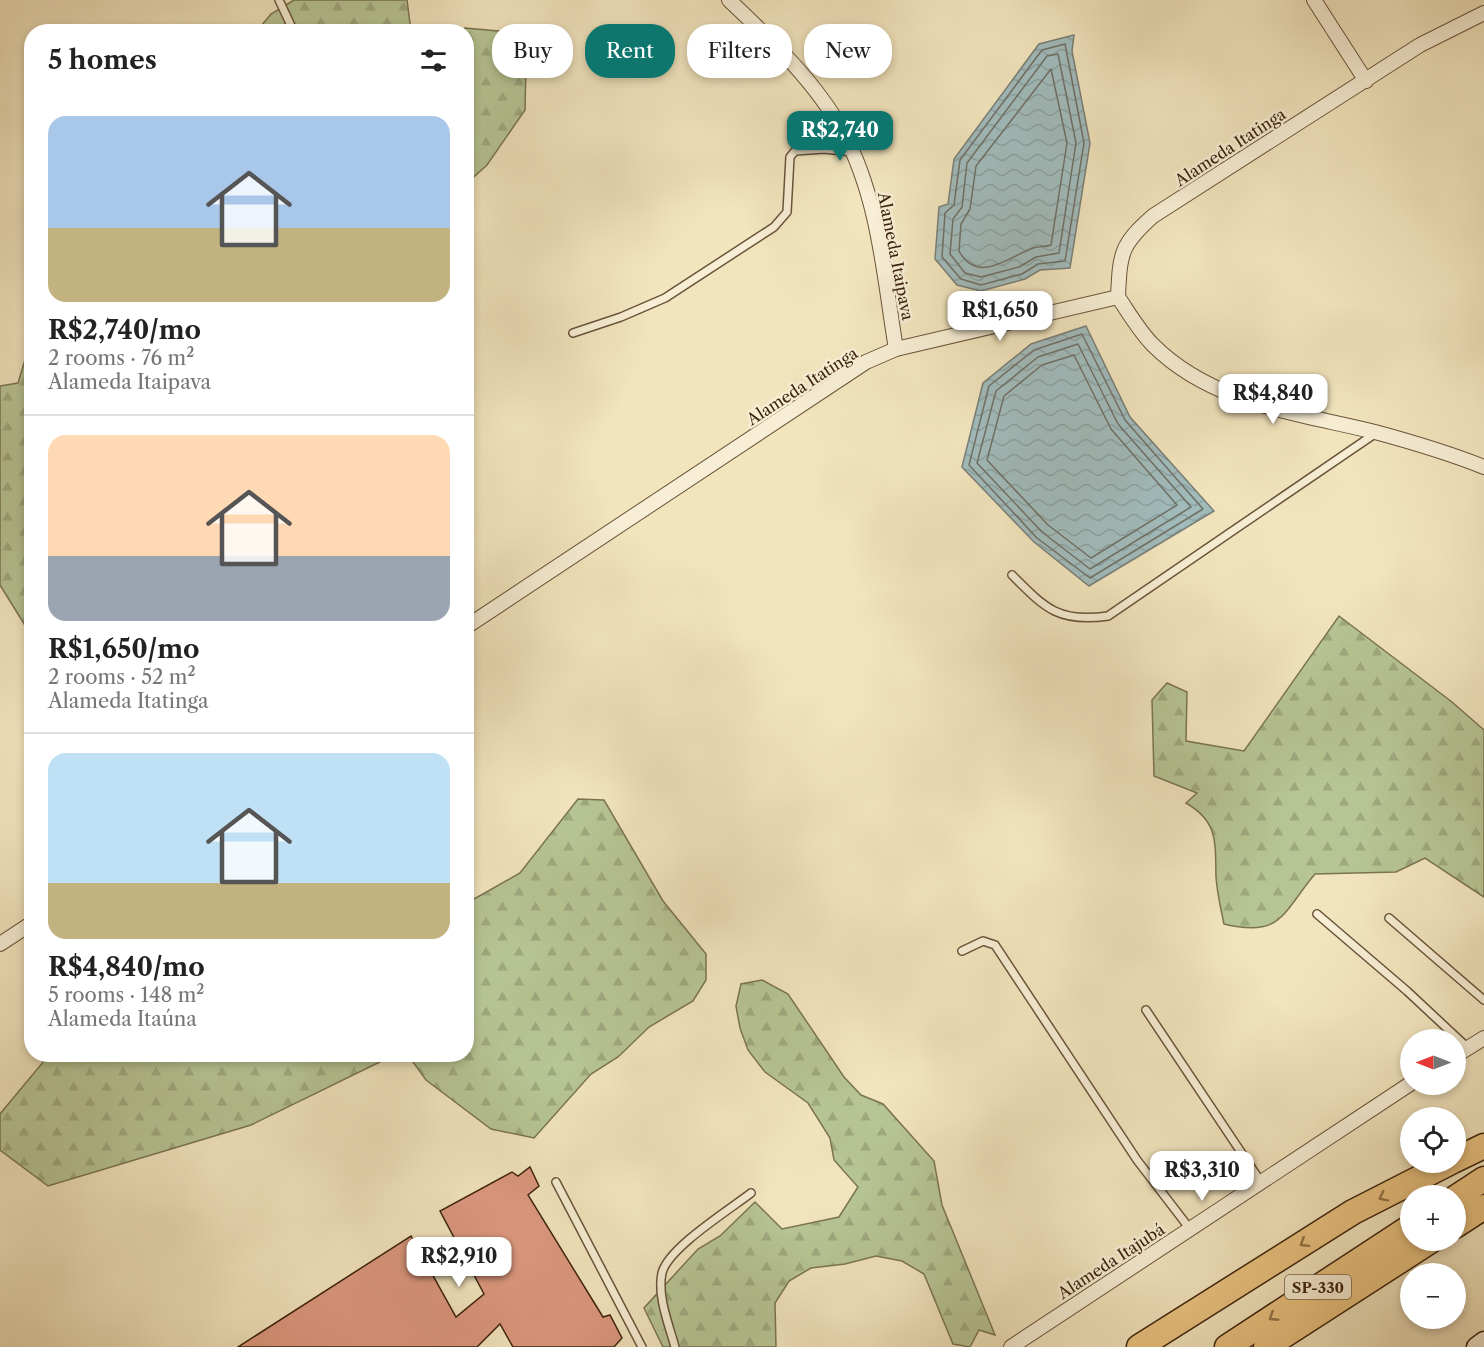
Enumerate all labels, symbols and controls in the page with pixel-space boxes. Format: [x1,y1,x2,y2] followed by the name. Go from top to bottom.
[492,24,573,78] chip: Buy
[585,24,675,78] chip: Rent
[687,24,792,78] chip: Filters
[804,24,892,78] chip: New
[48,44,157,76] text: 5 homes
[417,44,450,77] icon: filters
[1170,103,1290,191] street label: Alameda Itatinga
[785,111,895,162] pin: R$2,740
[801,118,879,142] text: R$2,740
[195,155,303,263] icon: home
[874,189,918,322] street label: Alameda Itaipava
[945,291,1055,342] pin: R$1,650
[962,298,1038,322] text: R$1,650
[48,314,201,346] text: R$2,740/mo
[742,342,862,430] street label: Alameda Itatinga
[48,346,194,370] text: 2 rooms · 76 m²
[48,370,211,394] text: Alameda Itaipava
[1218,374,1328,425] pin: R$4,840
[1233,381,1313,405] text: R$4,840
[195,474,303,582] icon: home
[48,633,200,665] text: R$1,650/mo
[48,665,196,689] text: 2 rooms · 52 m²
[48,689,208,713] text: Alameda Itatinga
[195,792,303,900] icon: home
[48,951,205,983] text: R$4,840/mo
[48,983,204,1007] text: 5 rooms · 148 m²
[48,1007,197,1031] text: Alameda Itaúna
[1400,1029,1466,1095] north arrow
[1400,1029,1466,1329] map controls
[1400,1107,1466,1173] button: locate
[1147,1151,1257,1202] pin: R$3,310
[1164,1158,1240,1182] text: R$3,310
[1400,1185,1466,1251] button: +
[1379,1190,1390,1201] one-way arrow
[1053,1219,1169,1304] street label: Alameda Itajubá
[1300,1236,1310,1248] one-way arrow
[404,1237,514,1288] pin: R$2,910
[421,1244,497,1268] text: R$2,910
[1400,1263,1466,1329] button: −
[1285,1275,1351,1299] road number: SP-330
[1269,1309,1279,1321] one-way arrow

